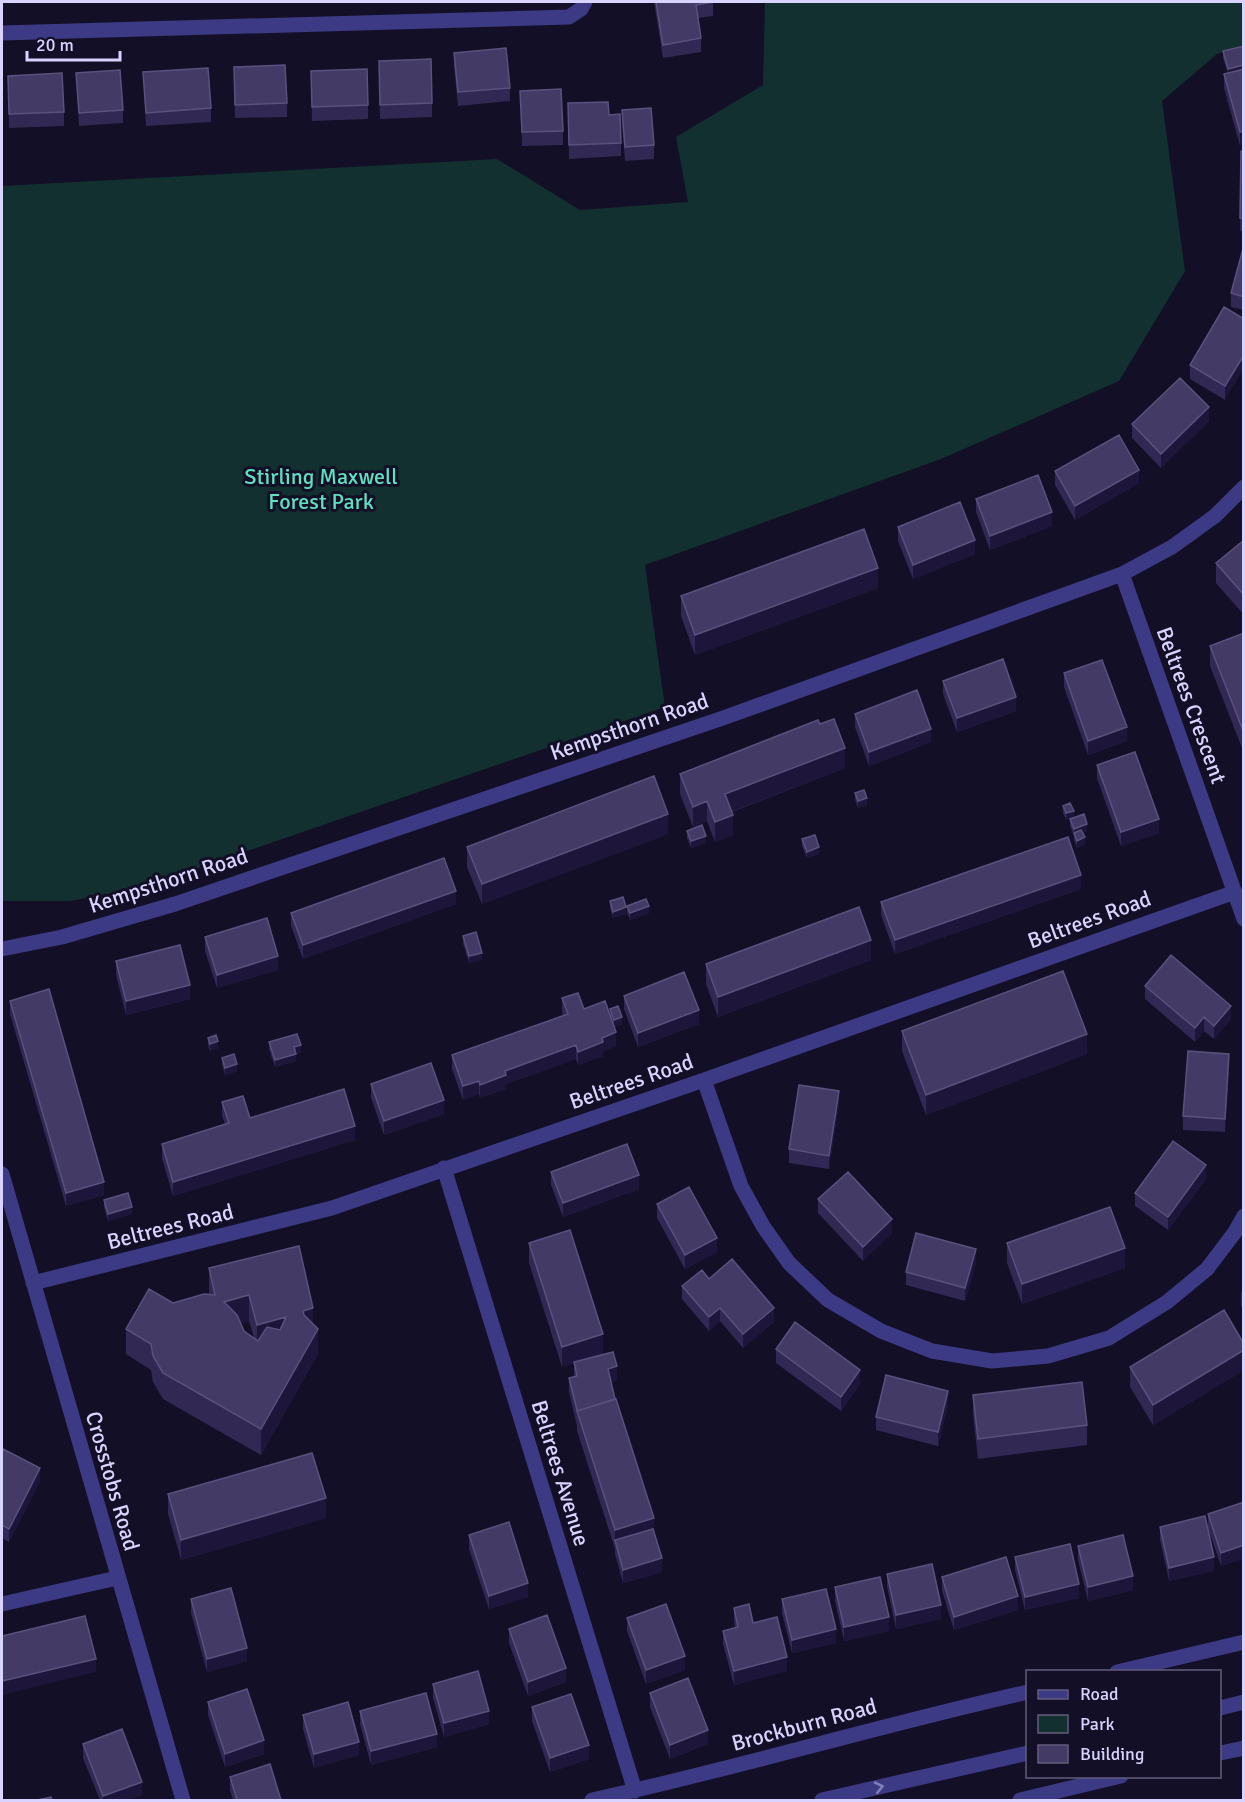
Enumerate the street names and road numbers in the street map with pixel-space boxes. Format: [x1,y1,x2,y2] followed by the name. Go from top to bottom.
[1151,623,1233,788] street label: Beltrees Crescent
[546,687,712,766] street label: Kempsthorn Road
[85,842,251,919] street label: Kempsthorn Road
[1024,885,1155,954] street label: Beltrees Road
[566,1048,697,1115] street label: Beltrees Road
[104,1198,236,1255] street label: Beltrees Road
[526,1397,596,1549] street label: Beltrees Avenue
[80,1408,145,1554] street label: Crosstobs Road
[729,1692,880,1757] street label: Brockburn Road

